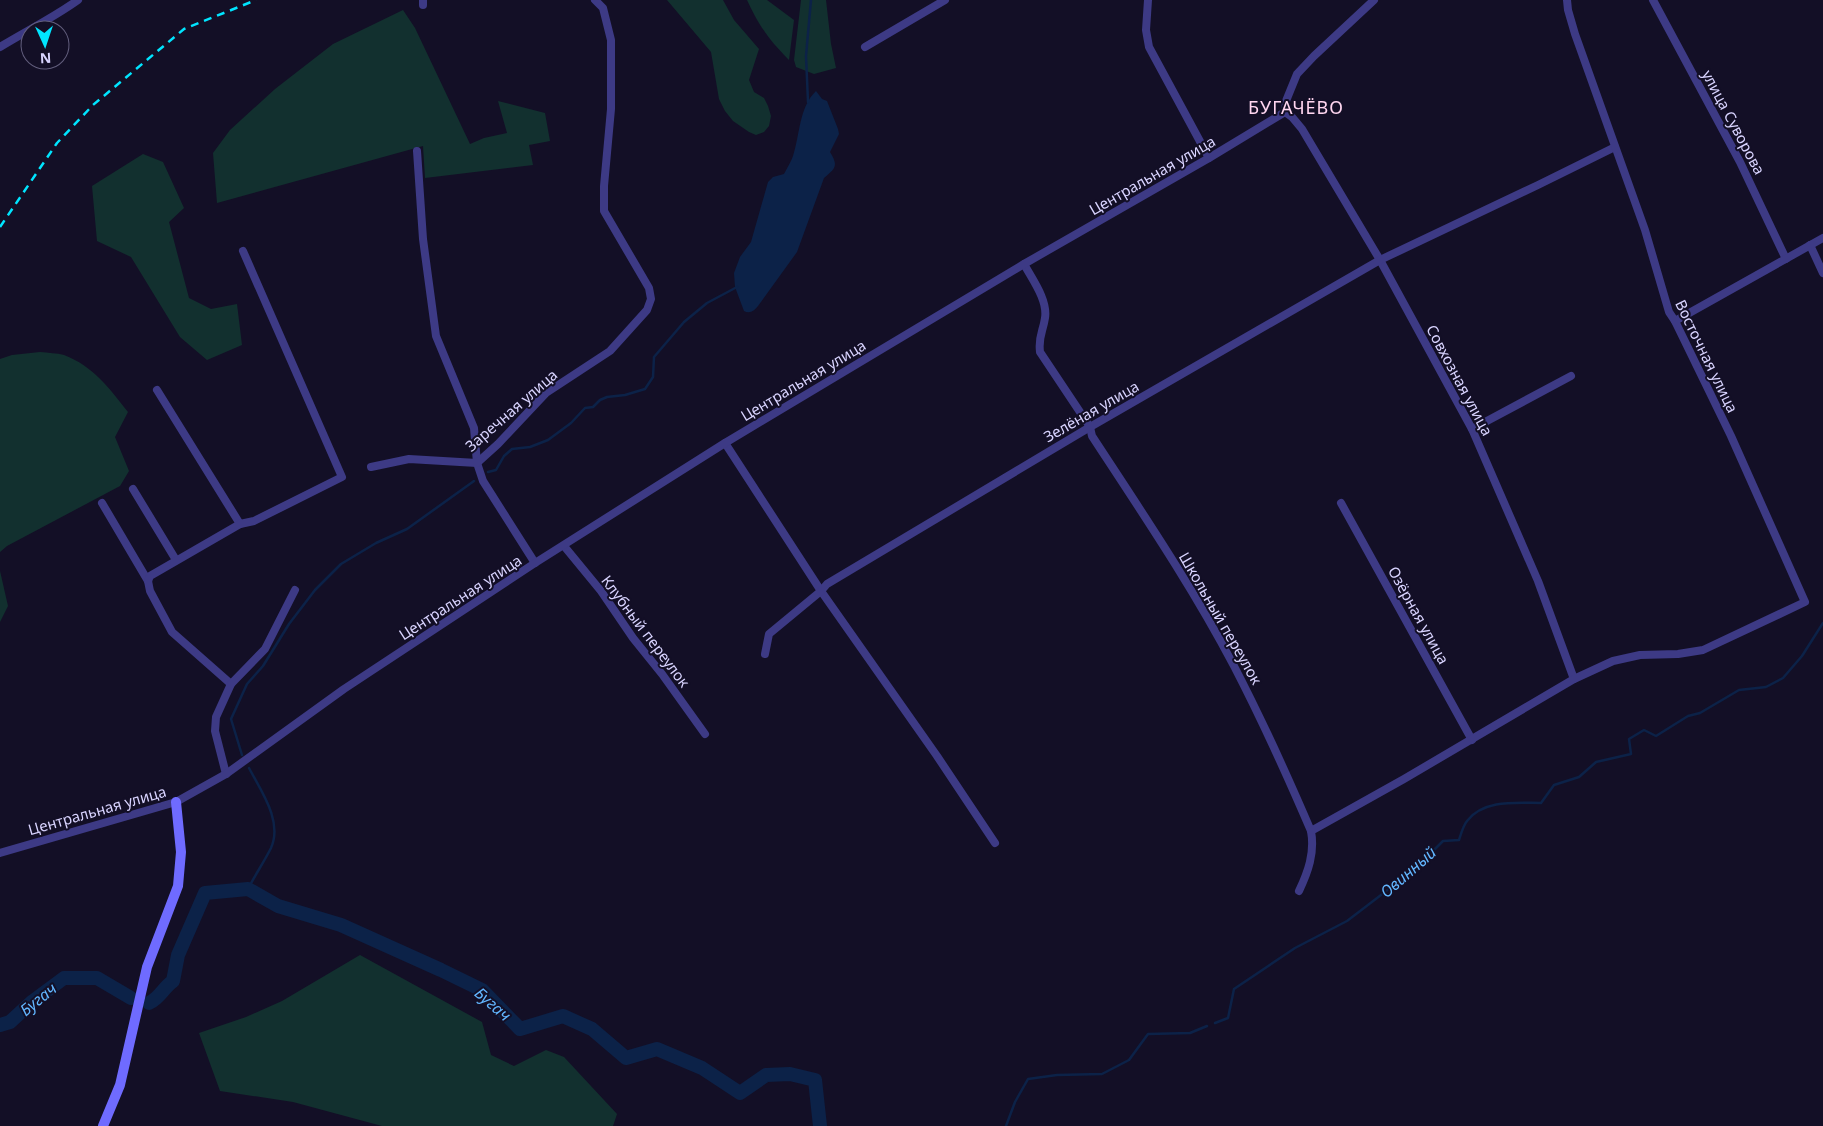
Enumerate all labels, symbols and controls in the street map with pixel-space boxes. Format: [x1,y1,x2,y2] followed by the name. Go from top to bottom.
[20,20,70,70] north arrow
[40,49,52,68] text: N
[1698,66,1770,178] street label: улица Суворова
[1248,95,1344,119] district label: БУГАЧЁВО
[1085,131,1219,219] street label: Центральная улица
[1671,296,1743,416] street label: Восточная улица
[1422,321,1498,439] street label: Совхозная улица
[737,335,869,425] street label: Центральная улица
[461,364,561,456] street label: Заречная улица
[1040,376,1142,446] street label: Зелёная улица
[1175,548,1267,688] street label: Школьный переулок
[395,550,525,644] street label: Центральная улица
[1384,563,1454,667] street label: Озёрная улица
[597,571,695,691] street label: Клубный переулок
[26,781,168,839] street label: Центральная улица
[1375,842,1441,902] water label: Овинный
[15,977,61,1021] water label: Бугач
[470,982,516,1026] water label: Бугач

